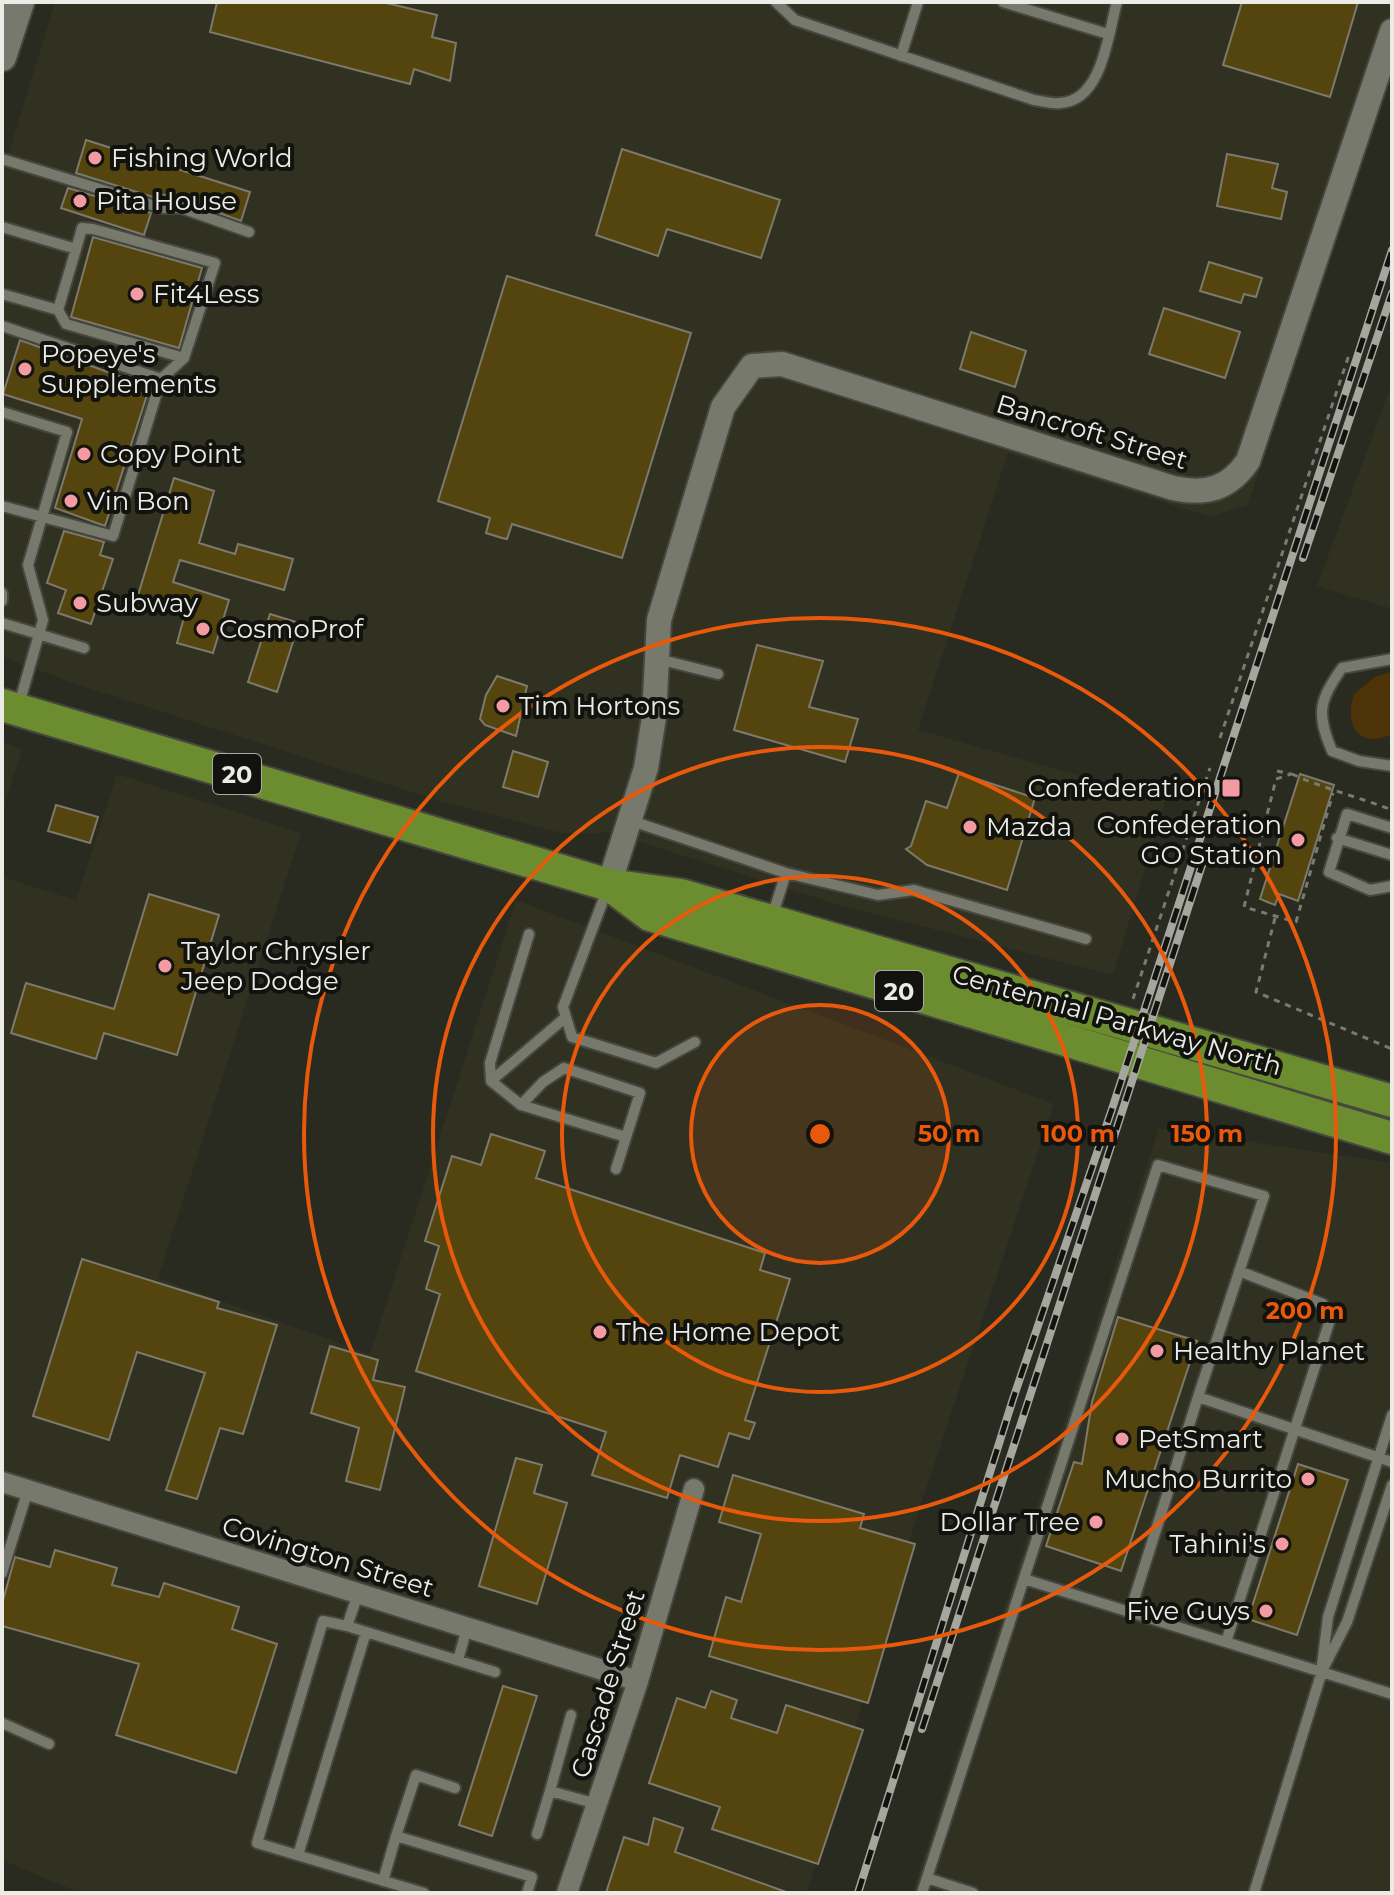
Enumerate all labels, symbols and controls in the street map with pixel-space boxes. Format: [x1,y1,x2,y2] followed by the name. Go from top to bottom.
[111,142,293,174] place label: Fishing World
[86,149,104,167] marker: Fishing World
[96,185,237,217] place label: Pita House
[71,192,89,210] marker: Pita House
[153,278,259,310] place label: Fit4Less
[128,285,146,303] marker: Fit4Less
[41,338,217,400] place label: Popeye's Supplements
[16,360,34,378] marker: Popeye's Supplements
[992,388,1192,476] street label: Bancroft Street
[100,438,242,470] place label: Copy Point
[75,445,93,463] marker: Copy Point
[87,485,190,517] place label: Vin Bon
[62,492,80,510] marker: Vin Bon
[96,587,199,619] place label: Subway
[71,594,89,612] marker: Subway
[219,613,364,645] place label: CosmoProf
[194,620,212,638] marker: CosmoProf
[519,690,680,722] place label: Tim Hortons
[494,697,512,715] marker: Tim Hortons
[213,754,261,794] road number: 20
[1028,772,1213,804] place label: Confederation
[1220,777,1242,799] marker: Confederation
[1097,809,1282,871] place label: Confederation GO Station
[986,811,1072,843] place label: Mazda
[961,818,979,836] marker: Mazda
[1289,831,1307,849] marker: Confederation GO Station
[180,935,371,997] place label: Taylor Chrysler Jeep Dodge
[156,957,174,975] marker: Taylor Chrysler Jeep Dodge
[949,958,1285,1082] street label: Centennial Parkway North
[875,971,923,1011] road number: 20
[918,1119,980,1148] text: 50 m
[1041,1119,1115,1148] text: 100 m
[1171,1119,1243,1148] text: 150 m
[806,1120,834,1148] centre of rings
[1266,1296,1344,1325] text: 200 m
[616,1316,840,1348] place label: The Home Depot
[591,1323,609,1341] marker: The Home Depot
[1173,1335,1365,1367] place label: Healthy Planet
[1148,1342,1166,1360] marker: Healthy Planet
[1138,1423,1263,1455] place label: PetSmart
[1113,1430,1131,1448] marker: PetSmart
[1104,1463,1292,1495] place label: Mucho Burrito
[1299,1470,1317,1488] marker: Mucho Burrito
[940,1506,1080,1538] place label: Dollar Tree
[218,1510,438,1604] street label: Covington Street
[1087,1513,1105,1531] marker: Dollar Tree
[1169,1528,1266,1560] place label: Tahini's
[1273,1535,1291,1553] marker: Tahini's
[564,1586,652,1782] street label: Cascade Street
[1126,1595,1250,1627] place label: Five Guys
[1257,1602,1275,1620] marker: Five Guys

